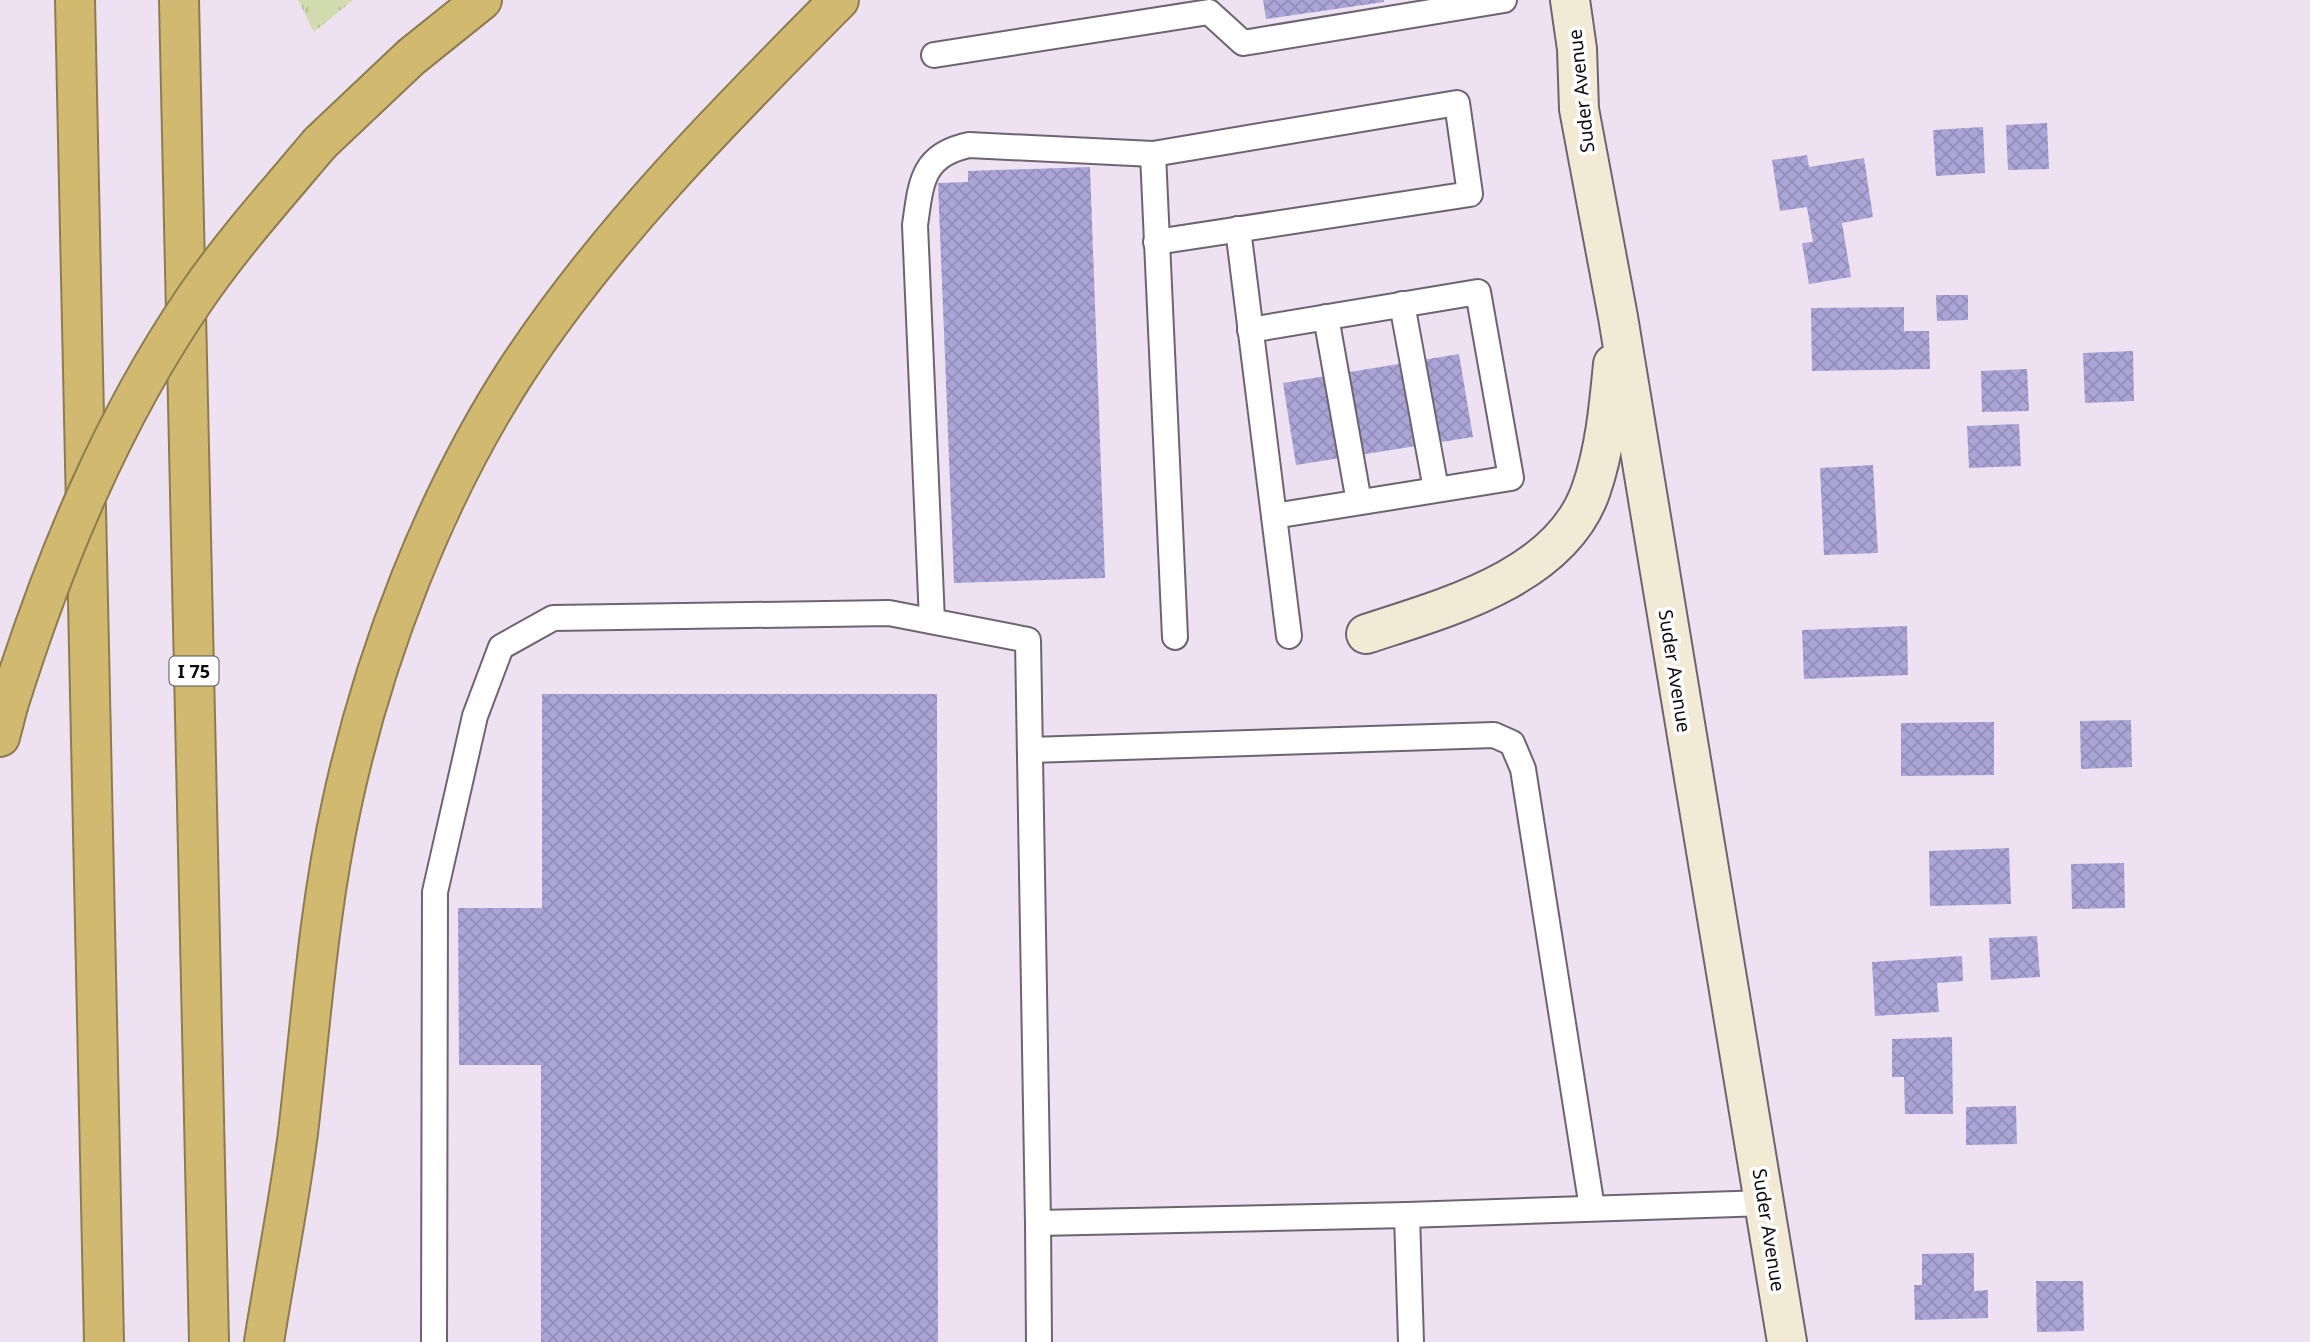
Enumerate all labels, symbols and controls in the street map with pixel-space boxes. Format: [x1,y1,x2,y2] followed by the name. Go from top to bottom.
[1562,28,1600,154] street label: Suder Avenue
[1652,608,1698,734] street label: Suder Avenue
[170,656,218,686] road number: I 75
[1746,1167,1792,1293] street label: Suder Avenue

